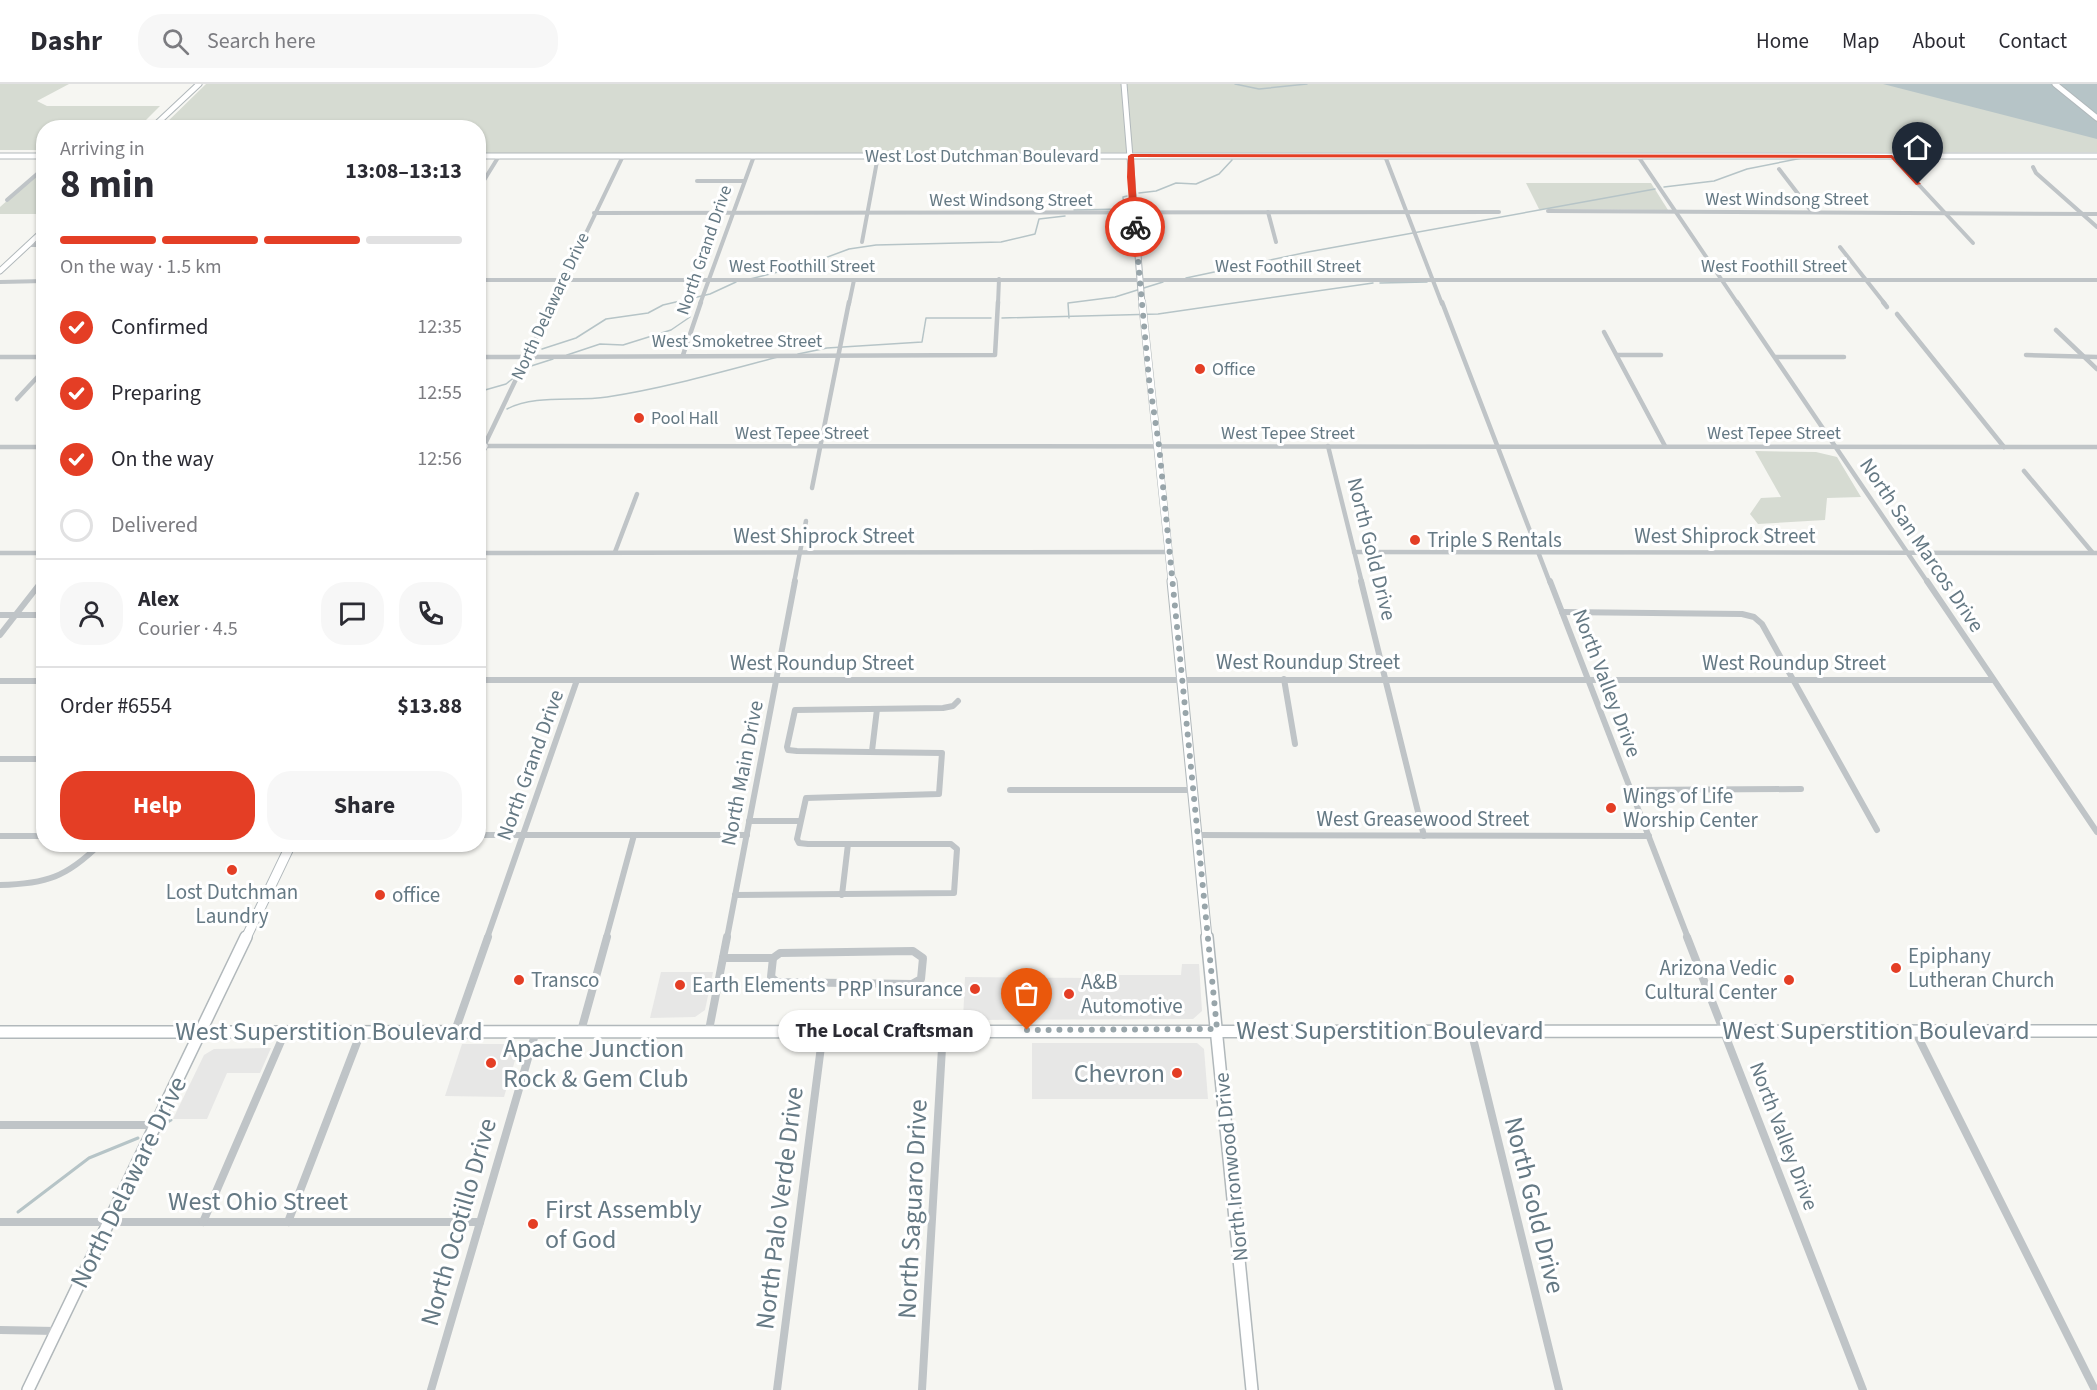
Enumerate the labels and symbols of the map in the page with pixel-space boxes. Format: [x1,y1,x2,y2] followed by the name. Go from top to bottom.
[1892,122,1943,184] pin
[865,144,1099,169] street label: West Lost Dutchman Boulevard
[671,182,738,318] street label: North Grand Drive
[1705,187,1869,212] street label: West Windsong Street
[929,188,1093,213] street label: West Windsong Street
[1105,197,1165,257] courier
[505,228,596,384] street label: North Delaware Drive
[729,254,875,279] street label: West Foothill Street
[1215,254,1361,279] street label: West Foothill Street
[1701,254,1847,279] street label: West Foothill Street
[652,329,822,354] street label: West Smoketree Street
[1212,357,1256,382] place label: Office
[1193,362,1207,376] marker: Office
[651,406,718,431] place label: Pool Hall
[632,411,646,425] marker: Pool Hall
[735,421,869,446] street label: West Tepee Street
[1221,421,1355,446] street label: West Tepee Street
[1707,421,1841,446] street label: West Tepee Street
[1852,452,1992,638] street label: North San Marcos Drive
[1340,475,1404,623] street label: North Gold Drive
[733,521,915,551] street label: West Shiprock Street
[1634,521,1816,551] street label: West Shiprock Street
[1427,525,1562,555] place label: Triple S Rentals
[1408,533,1422,547] marker: Triple S Rentals
[1565,604,1649,762] street label: North Valley Drive
[1216,647,1400,677] street label: West Roundup Street
[730,648,914,678] street label: West Roundup Street
[1702,648,1886,678] street label: West Roundup Street
[489,686,571,844] street label: North Grand Drive
[713,698,771,848] street label: North Main Drive
[1623,781,1758,835] place label: Wings of Life Worship Center
[1604,801,1618,815] marker: Wings of Life Worship Center
[1317,804,1529,834] street label: West Greasewood Street
[225,863,239,877] marker: Lost Dutchman Laundry
[166,877,298,931] place label: Lost Dutchman Laundry
[392,880,440,910] place label: office
[373,888,387,902] marker: office
[1908,941,2054,995] place label: Epiphany Lutheran Church
[1645,953,1778,1007] place label: Arizona Vedic Cultural Center
[1889,961,1903,975] marker: Epiphany Lutheran Church
[531,965,599,995] place label: Transco
[1081,967,1183,1021] place label: A&B Automotive
[1001,968,1052,1030] pin
[692,970,826,1000] place label: Earth Elements
[512,973,526,987] marker: Transco
[1782,973,1796,987] marker: Arizona Vedic Cultural Center
[837,974,963,1004] place label: PRP Insurance
[673,978,687,992] marker: Earth Elements
[968,982,982,996] marker: PRP Insurance
[1062,987,1076,1001] marker: A&B Automotive
[778,1009,991,1051] callout: The Local Craftsman
[1236,1012,1544,1049] street label: West Superstition Boulevard
[1722,1012,2030,1049] street label: West Superstition Boulevard
[175,1013,483,1050] street label: West Superstition Boulevard
[503,1030,688,1097] place label: Apache Junction Rock & Gem Club
[1074,1055,1165,1092] place label: Chevron
[484,1056,498,1070] marker: Apache Junction Rock & Gem Club
[1742,1057,1826,1215] street label: North Valley Drive
[1170,1066,1184,1080] marker: Chevron
[61,1070,196,1294] street label: North Delaware Drive
[1206,1071,1256,1263] street label: North Ironwood Drive
[746,1085,813,1332] street label: North Palo Verde Drive
[888,1098,937,1320] street label: North Saguaro Drive
[1495,1113,1574,1297] street label: North Gold Drive
[411,1114,506,1330] street label: North Ocotillo Drive
[168,1183,348,1220] street label: West Ohio Street
[545,1191,702,1258] place label: First Assembly of God
[526,1217,540,1231] marker: First Assembly of God

